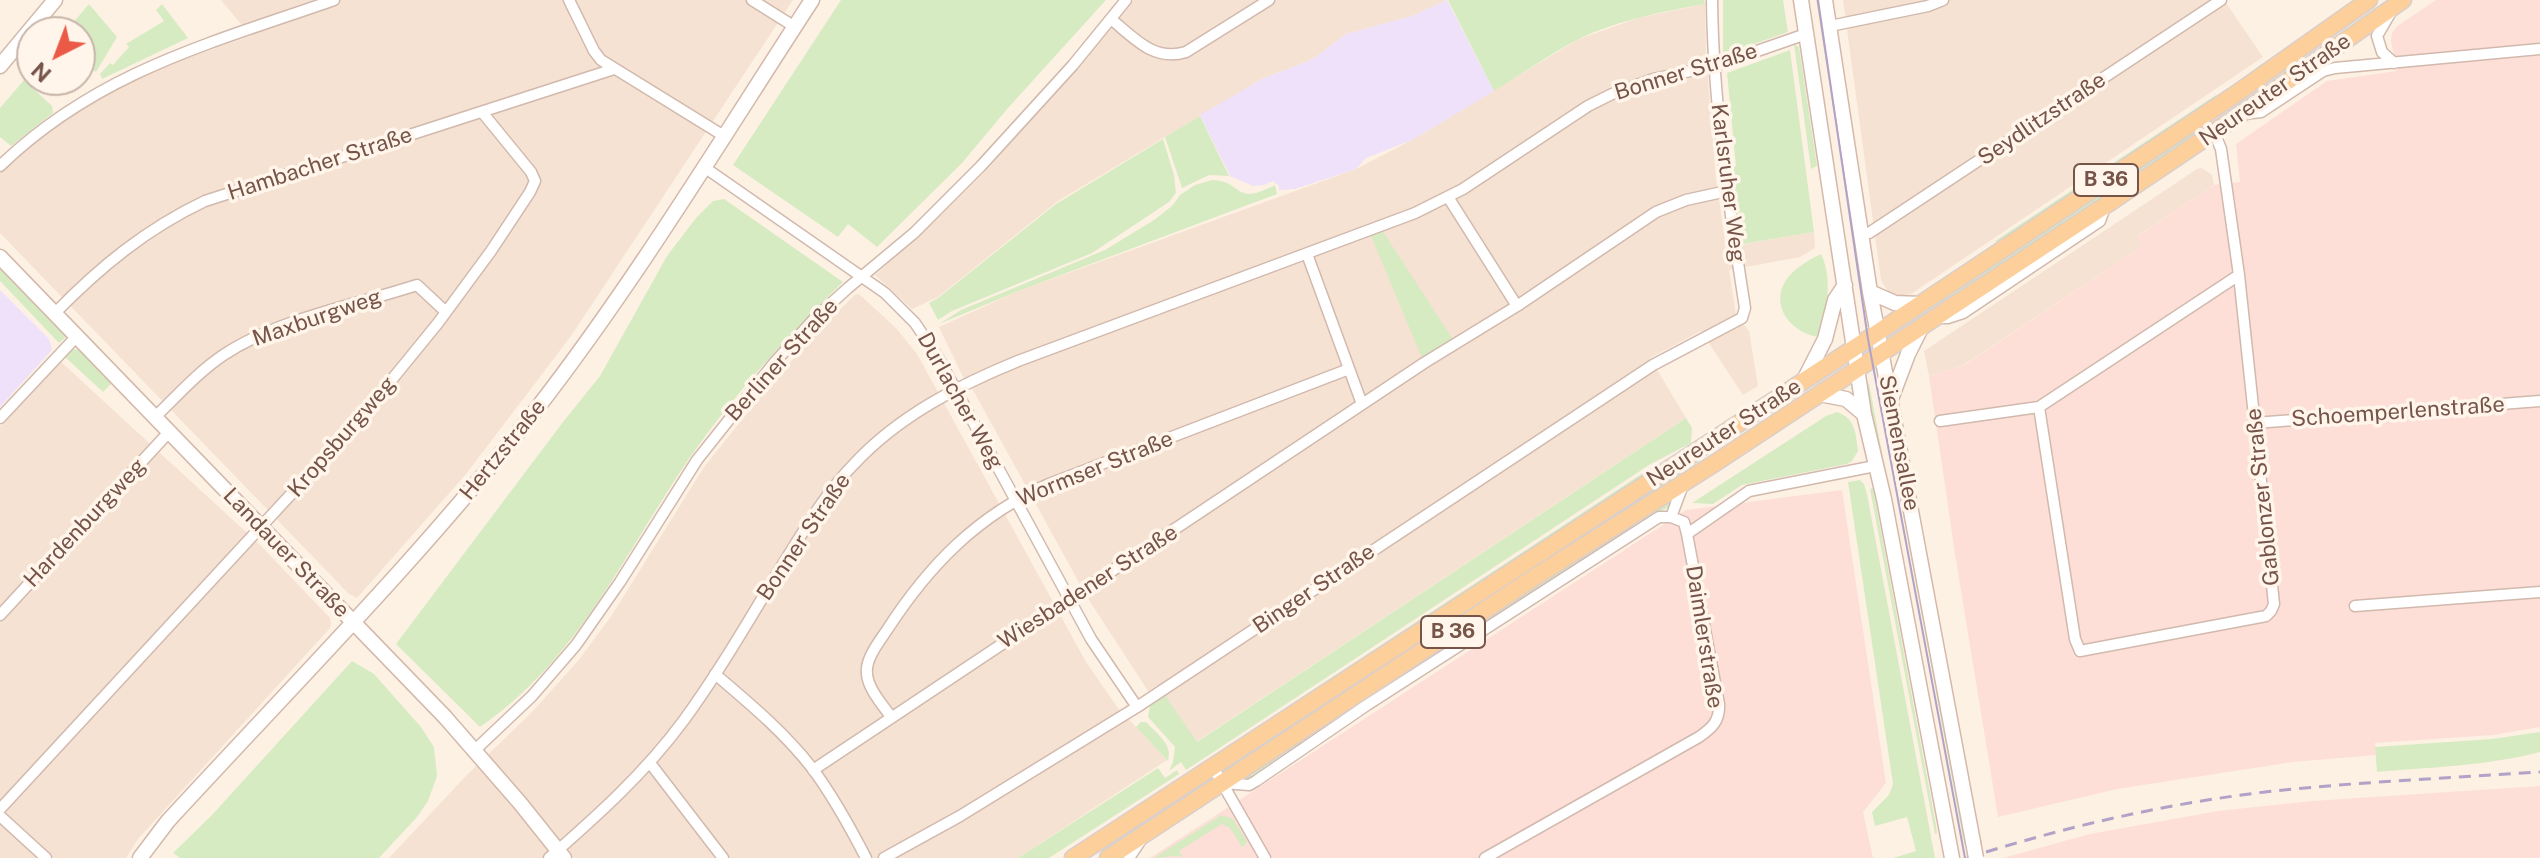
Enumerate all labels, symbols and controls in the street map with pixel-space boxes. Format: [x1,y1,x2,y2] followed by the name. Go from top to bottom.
[16,16,96,96] north arrow
[2194,28,2356,152] street label: Neureuter Straße
[1612,38,1760,106] street label: Bonner Straße
[26,57,56,88] text: N
[1973,67,2111,171] street label: Seydlitzstraße
[1705,102,1751,264] street label: Karlsruher Weg
[224,122,416,206] street label: Hambacher Straße
[2074,164,2138,196] road number: B 36
[249,284,385,352] street label: Maxburgweg
[720,293,844,427] street label: Berliner Straße
[911,328,1009,474] street label: Durlacher Weg
[283,371,401,503] street label: Kropsburgweg
[1642,373,1806,493] street label: Neureuter Straße
[1873,373,1925,513] street label: Siemensallee
[2290,391,2506,433] street label: Schoemperlenstraße
[454,394,552,506] street label: Hertzstraße
[2241,407,2285,587] street label: Gablonzer Straße
[1013,426,1177,512] street label: Wormser Straße
[19,453,151,593] street label: Hardenburgweg
[752,468,856,606] street label: Bonner Straße
[217,483,355,623] street label: Landauer Straße
[993,519,1183,655] street label: Wiesbadener Straße
[1248,539,1380,639] street label: Binger Straße
[1680,564,1728,710] street label: Daimlerstraße
[1421,616,1485,648] road number: B 36

